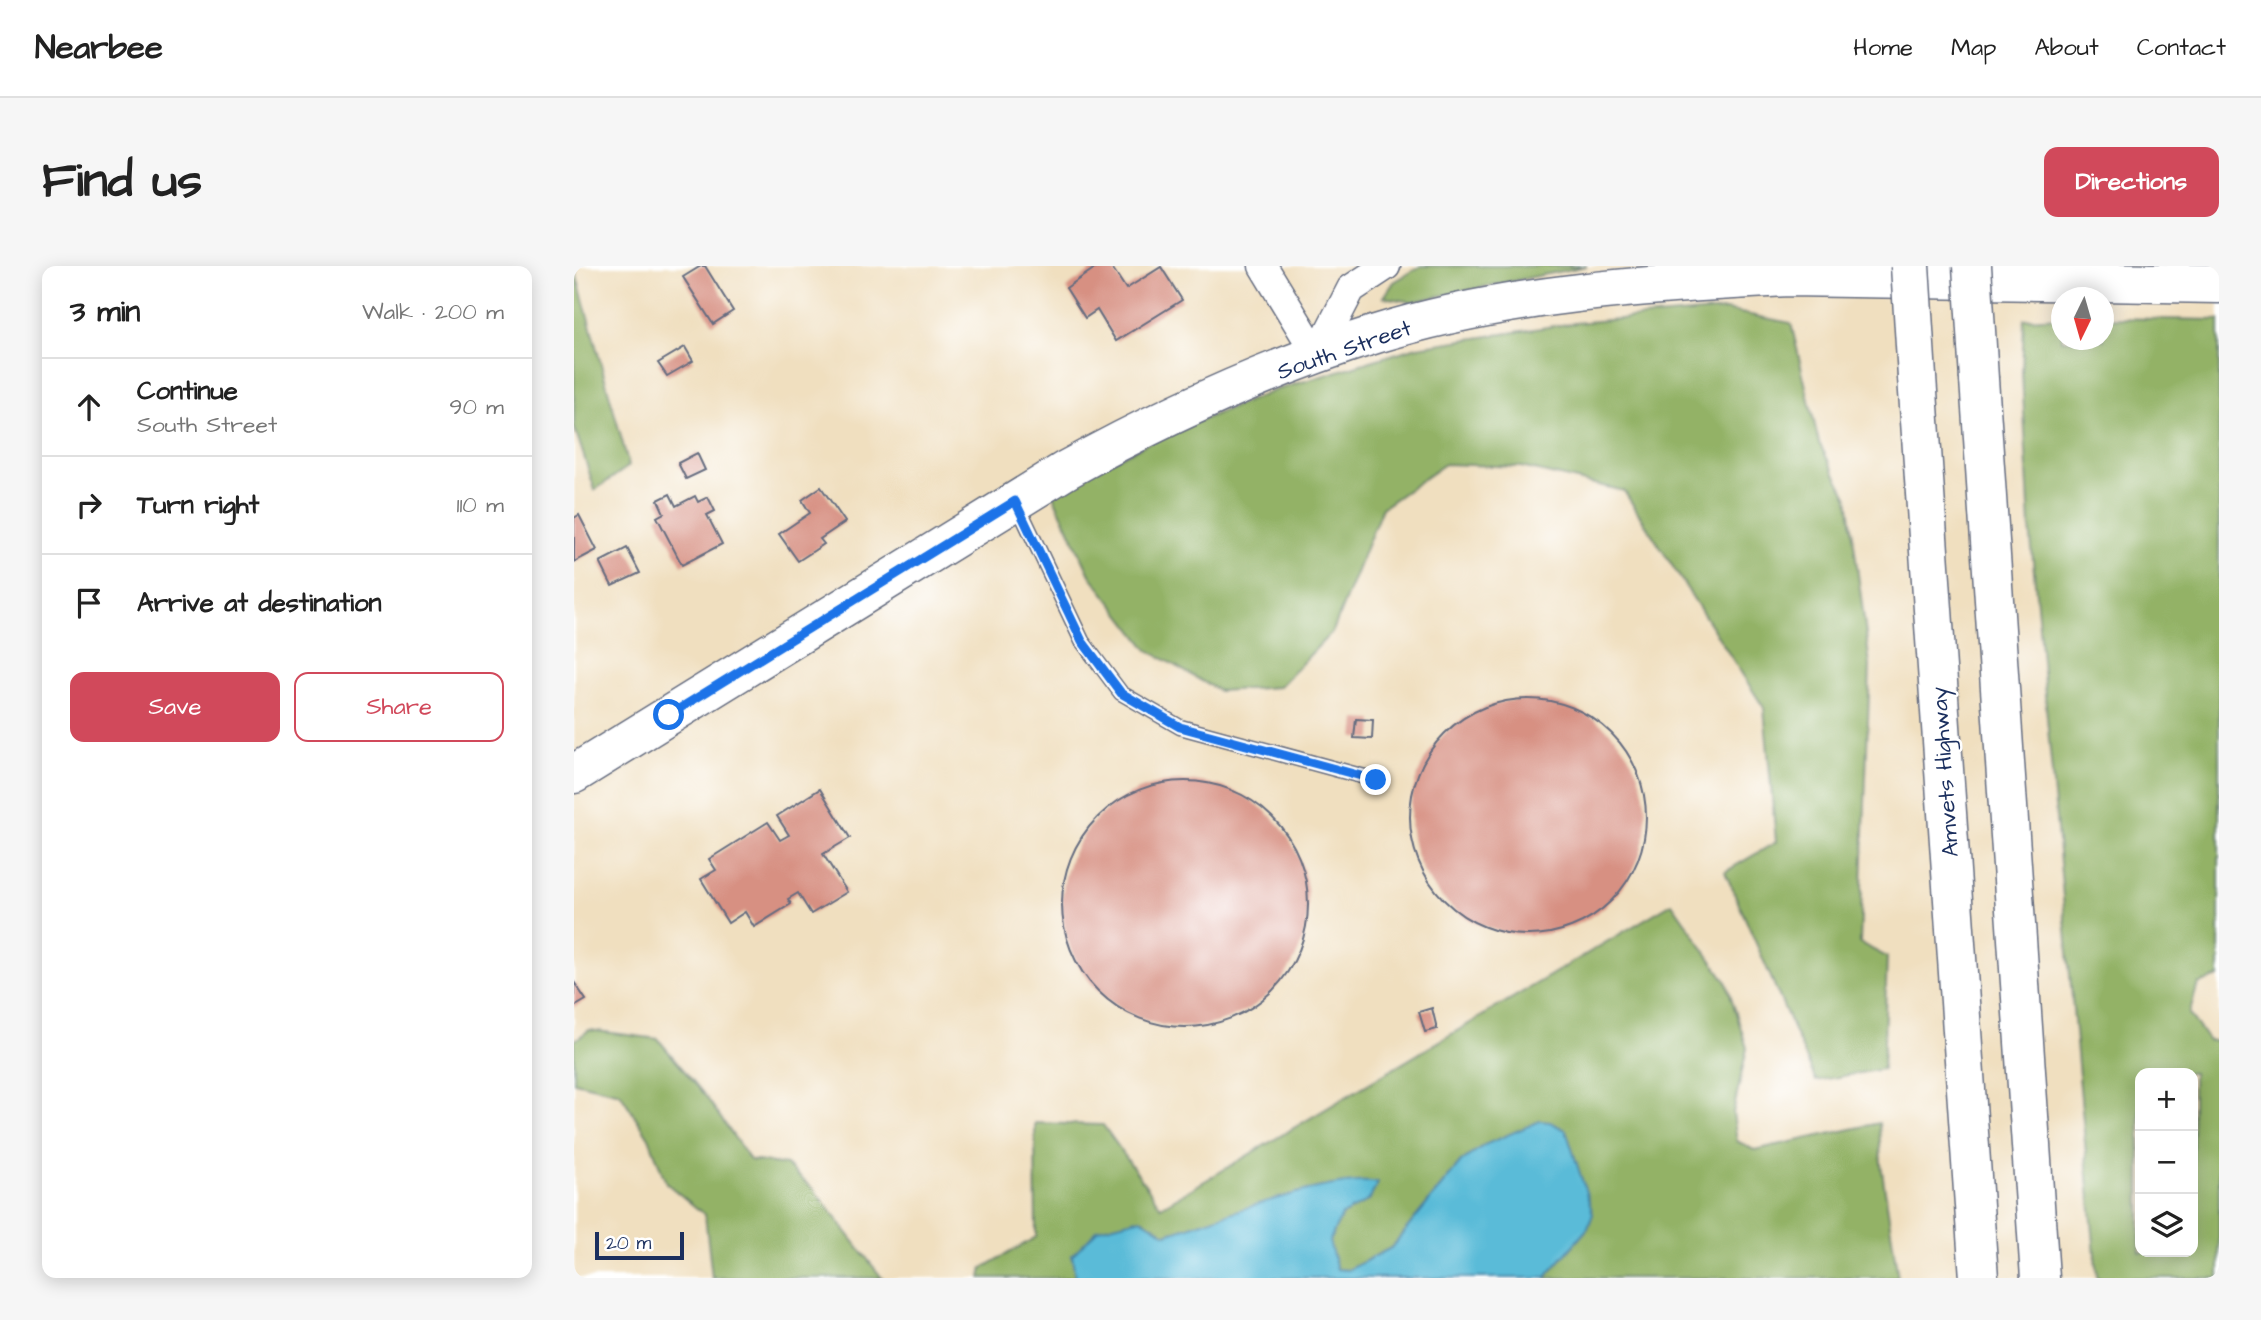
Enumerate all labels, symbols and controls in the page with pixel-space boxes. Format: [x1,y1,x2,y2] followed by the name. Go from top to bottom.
[35,25,163,71] text: Nearbee
[1853,31,1913,65] text: Home
[1951,31,1996,65] text: Map
[2034,31,2099,65] text: About
[2137,31,2226,65] text: Contact
[2044,147,2219,217] button: Directions
[42,148,202,216] text: Find us
[2051,287,2114,350] north arrow
[70,291,140,333] text: 3 min
[362,296,504,328] text: Walk · 200 m
[1273,312,1416,388] street label: South Street
[137,373,238,409] text: Continue
[70,388,108,426] icon: ahead
[449,391,504,423] text: 90 m
[137,409,277,441] text: South Street
[70,486,108,524] icon: right
[137,487,259,523] text: Turn right
[456,489,504,521] text: 110 m
[70,584,108,622] icon: arrive
[137,585,382,621] text: Arrive at destination
[70,672,280,742] button: Save
[294,672,504,742] button: Share
[1923,685,1968,858] street label: Amvets Highway
[653,699,684,730] route start
[1360,764,1391,795] route end
[2135,1068,2198,1257] map controls
[2135,1068,2198,1131] button: +
[2135,1131,2198,1194] button: −
[2135,1194,2198,1257] button: layers
[595,1229,684,1261] scale bar
[606,1230,651,1257] text: 20 m

